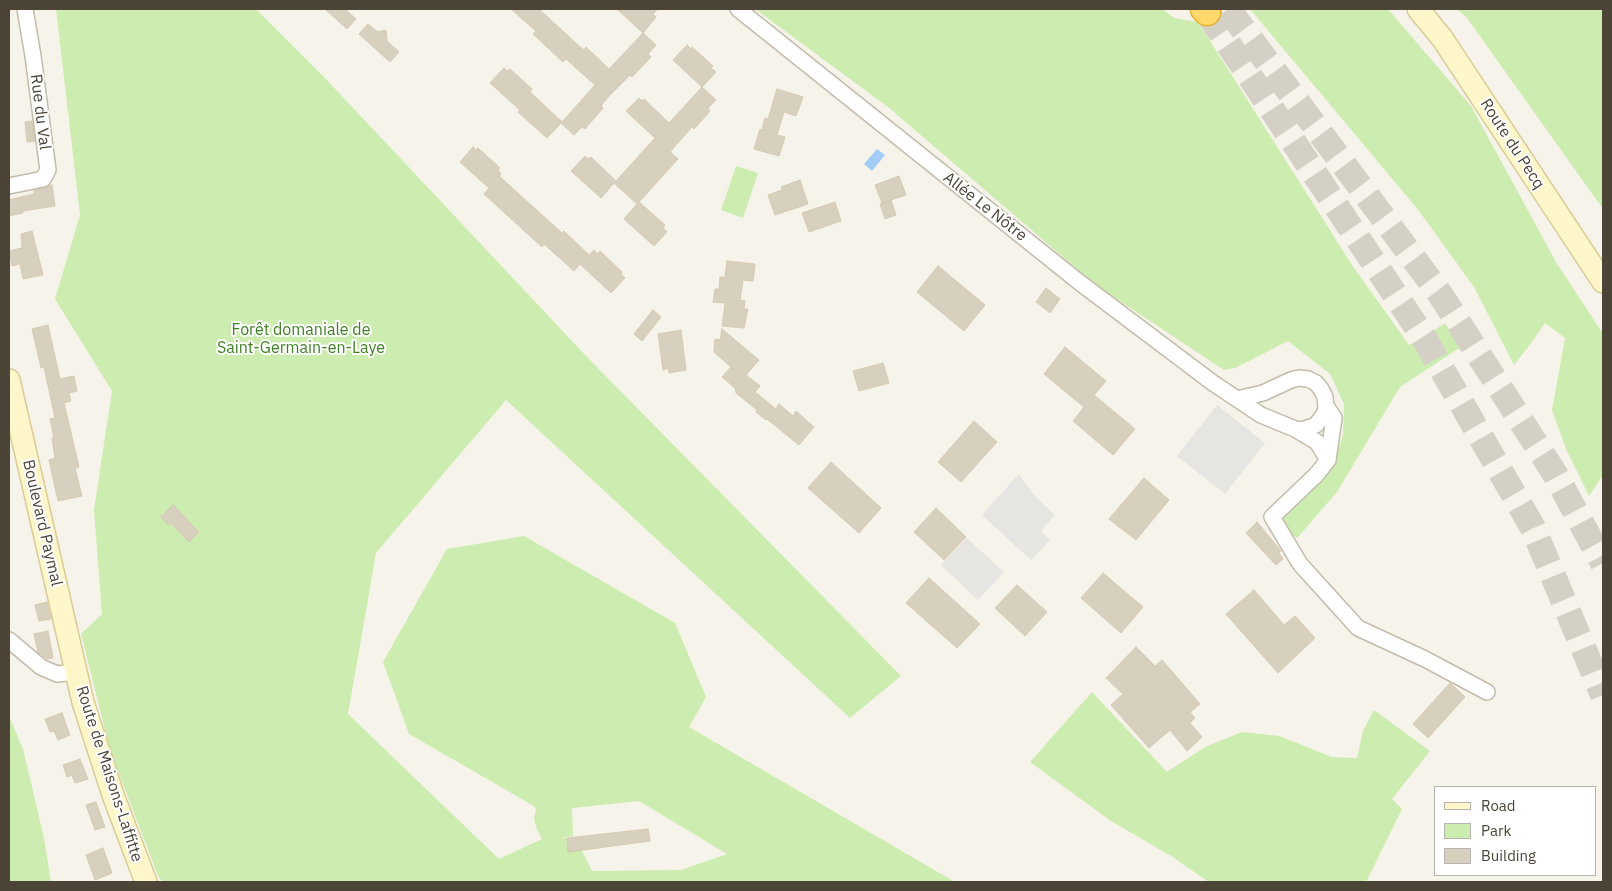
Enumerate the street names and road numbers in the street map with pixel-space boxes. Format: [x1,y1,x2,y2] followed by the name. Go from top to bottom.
[26,73,54,151] street label: Rue du Val
[1476,95,1548,193] street label: Route du Pecq
[939,168,1031,246] street label: Allée Le Nôtre
[18,458,66,588] street label: Boulevard Paymal
[71,684,147,864] street label: Route de Maisons-Laffitte

